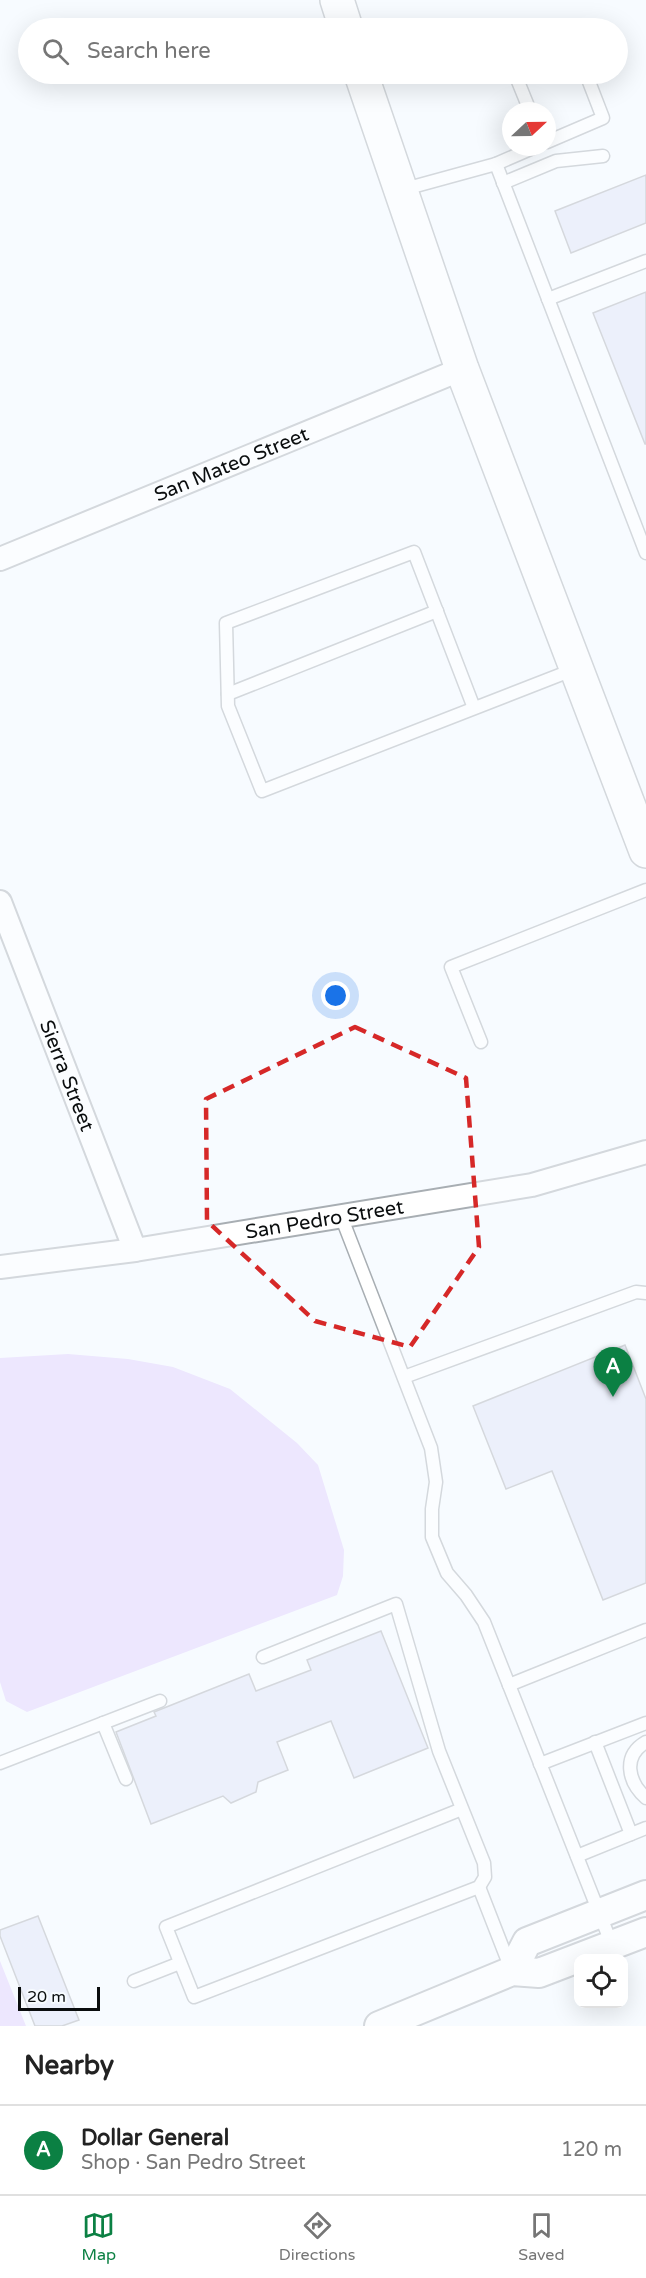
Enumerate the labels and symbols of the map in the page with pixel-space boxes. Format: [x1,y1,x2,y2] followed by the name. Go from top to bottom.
[502,102,556,156] north arrow
[151,422,313,507] street label: San Mateo Street
[321,981,350,1010] your location
[34,1017,99,1135] street label: Sierra Street
[244,1195,406,1245] street label: San Pedro Street
[594,1348,632,1397] pin: A
[18,1984,100,2012] scale bar

